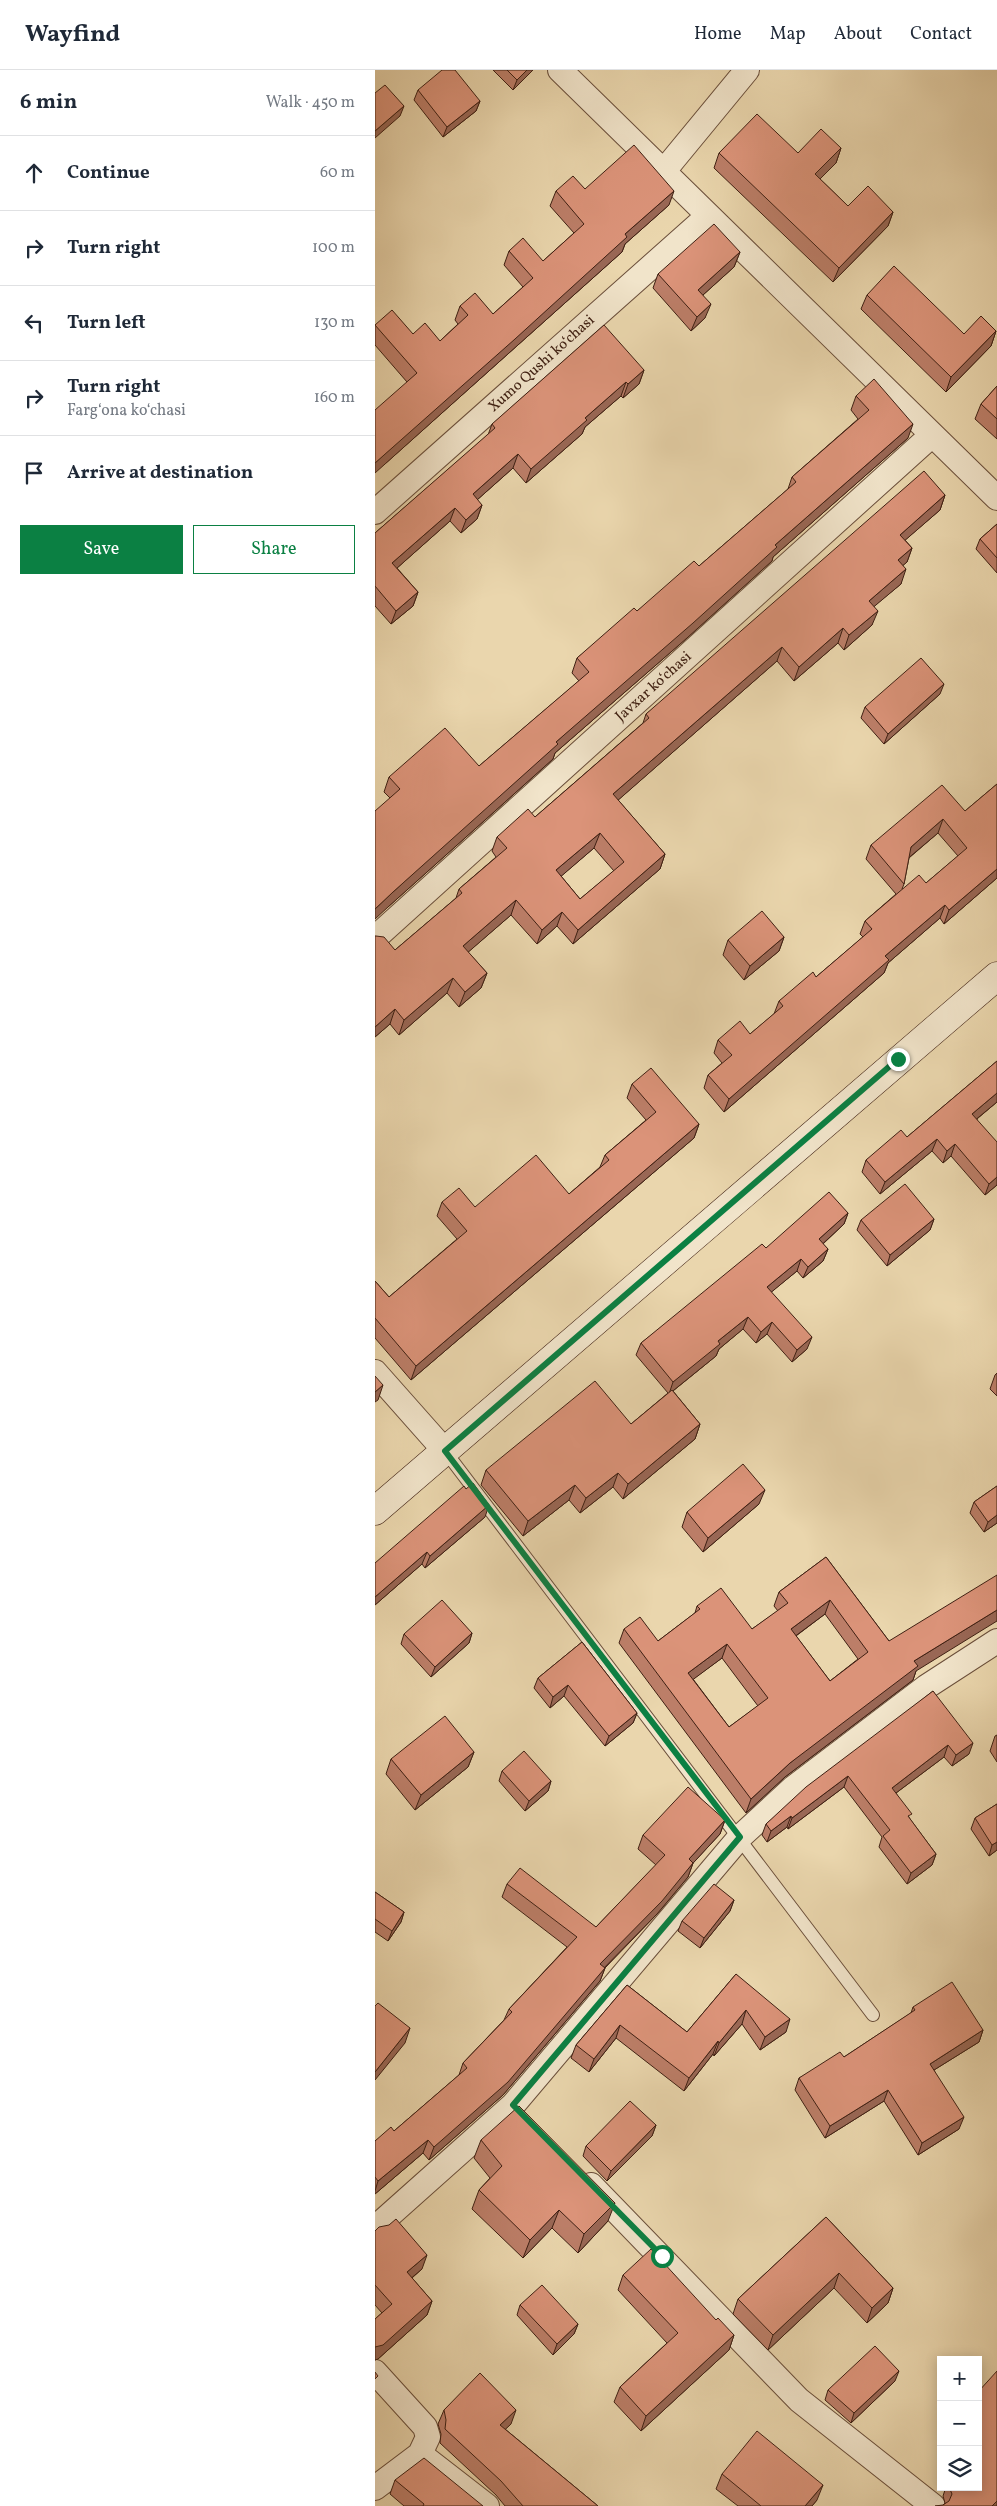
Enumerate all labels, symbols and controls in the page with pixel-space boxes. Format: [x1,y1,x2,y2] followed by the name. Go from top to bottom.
[25,18,120,52] text: Wayfind
[694,22,742,47] text: Home
[770,22,806,47] text: Map
[834,22,882,47] text: About
[910,22,972,47] text: Contact
[20,88,77,117] text: 6 min
[266,92,355,114] text: Walk · 450 m
[20,159,48,187] icon: ahead
[67,160,150,186] text: Continue
[320,162,355,184] text: 60 m
[20,234,48,262] icon: right
[67,235,160,261] text: Turn right
[312,237,355,259] text: 100 m
[20,309,48,337] icon: left
[67,310,146,336] text: Turn left
[484,310,600,418] street label: Xumo Qushi koʻchasi
[314,312,355,334] text: 130 m
[67,374,160,400] text: Turn right
[20,384,48,412] icon: right
[314,387,355,409] text: 160 m
[67,400,186,422] text: Fargʻona koʻchasi
[20,459,48,487] icon: arrive
[67,460,253,486] text: Arrive at destination
[20,525,183,574] button: Save
[193,525,355,574] button: Share
[611,647,697,727] street label: Javxar koʻchasi
[887,1048,910,1071] route end
[651,2245,674,2268] route start
[937,2356,982,2491] map controls
[937,2356,982,2401] button: +
[937,2401,982,2446] button: −
[937,2446,982,2491] button: layers

